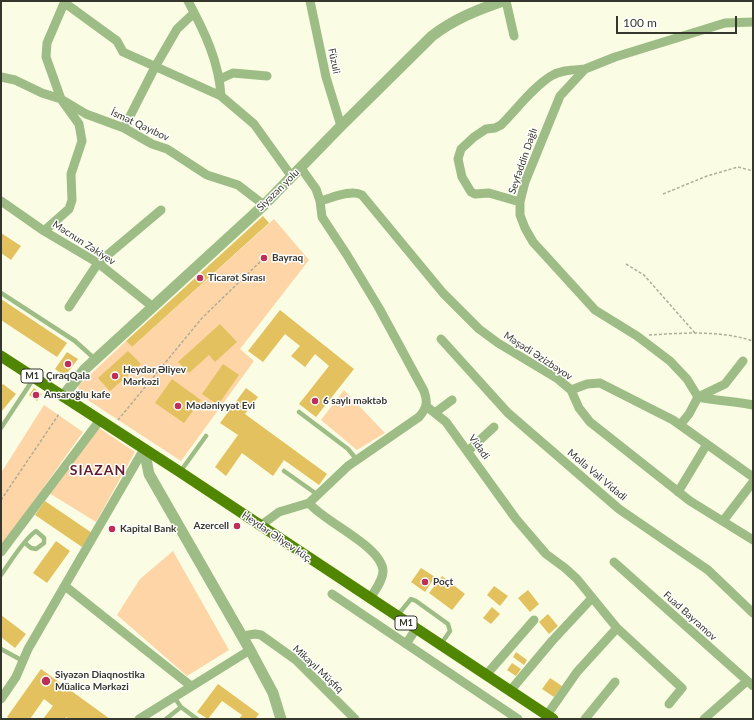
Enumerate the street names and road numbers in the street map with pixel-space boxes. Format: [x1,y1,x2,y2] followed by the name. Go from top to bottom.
[325,47,343,75] street label: Füzuli
[109,106,171,144] street label: İsmət Qayıbov
[506,127,540,195] street label: Seyfəddin Dağlı
[254,166,302,214] street label: Siyəzən yolu
[50,218,118,268] street label: Məcnun Zəkiyev
[501,329,575,383] street label: Məşədi Əzizbəyov
[21,369,43,383] road number: M1
[466,432,492,462] street label: Vidadi
[565,447,629,503] street label: Molla Vəli Vidadi
[240,509,314,565] street label: Heydər Əliyev küç.
[661,589,719,643] street label: Fuad Bayramov
[395,616,417,630] road number: M1
[290,643,346,695] street label: Mikayıl Müşfiq

